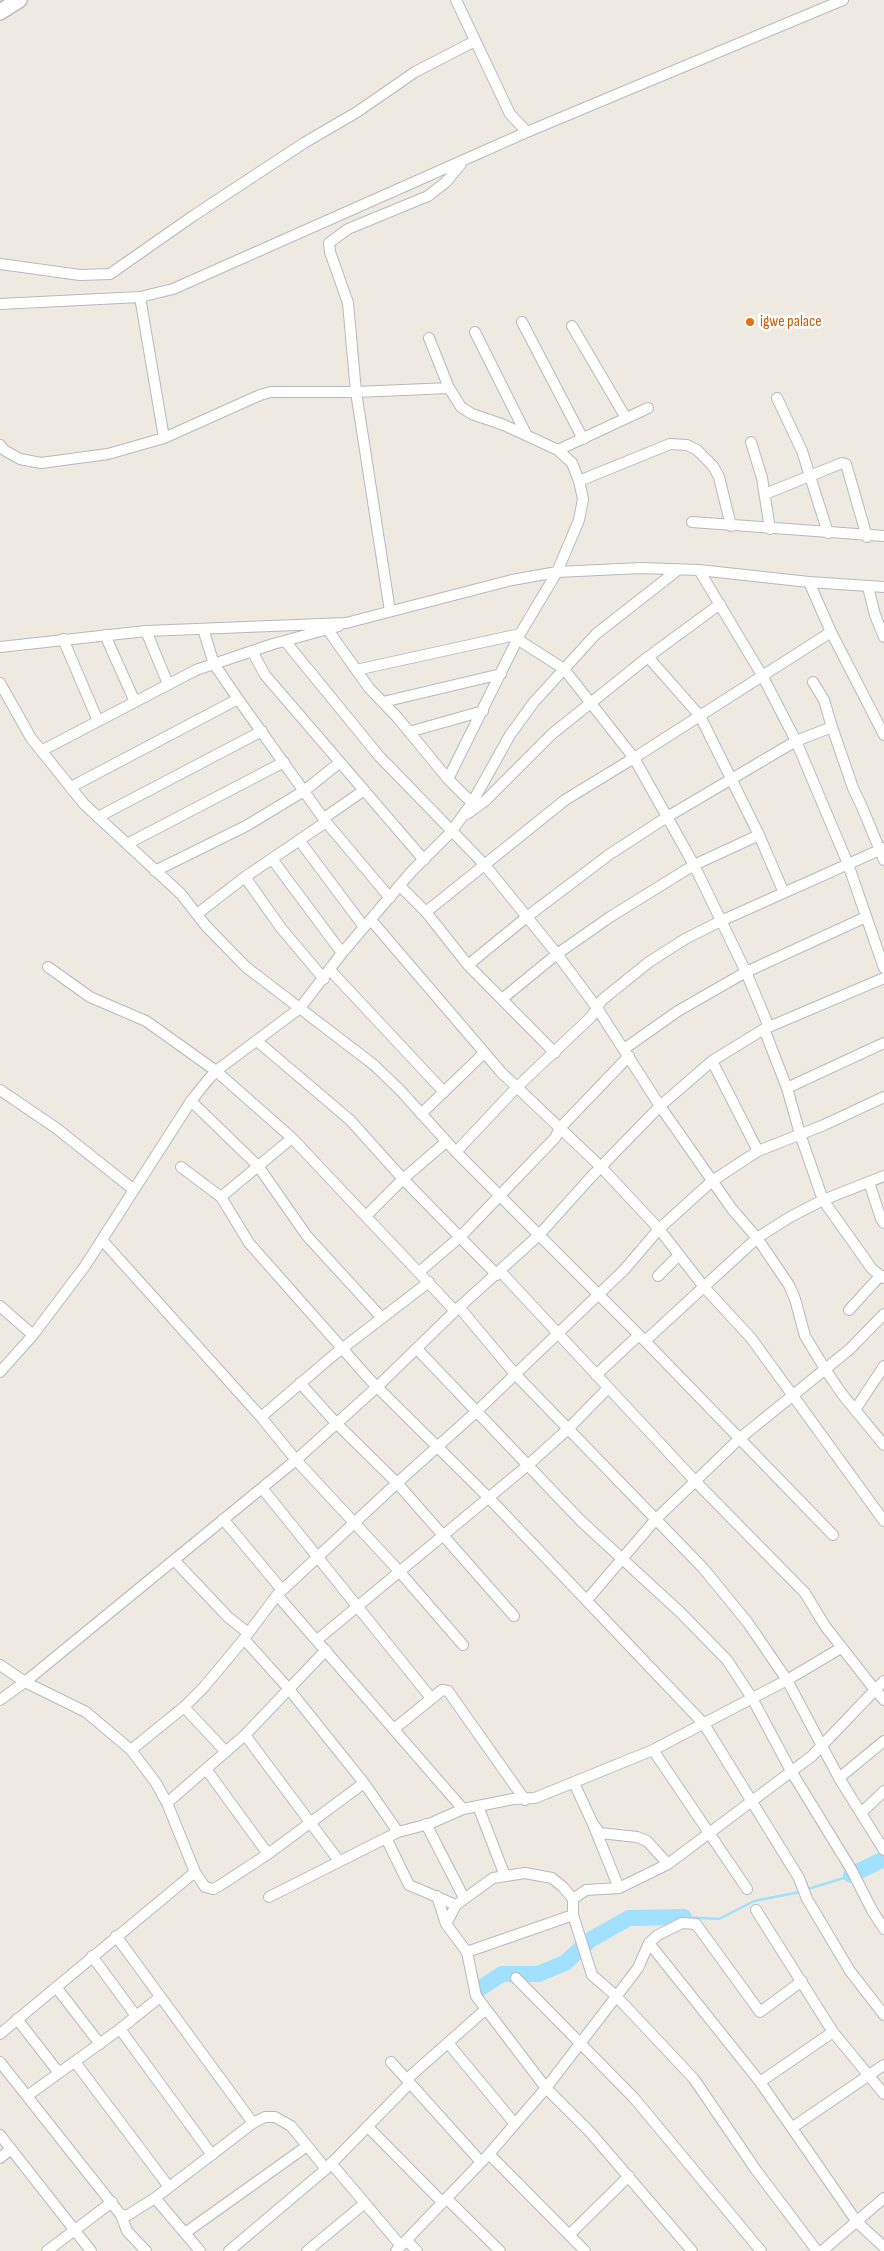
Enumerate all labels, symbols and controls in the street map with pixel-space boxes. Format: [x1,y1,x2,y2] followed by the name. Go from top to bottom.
[760,312,822,332] place label: igwe palace
[744,316,756,328] marker: igwe palace

